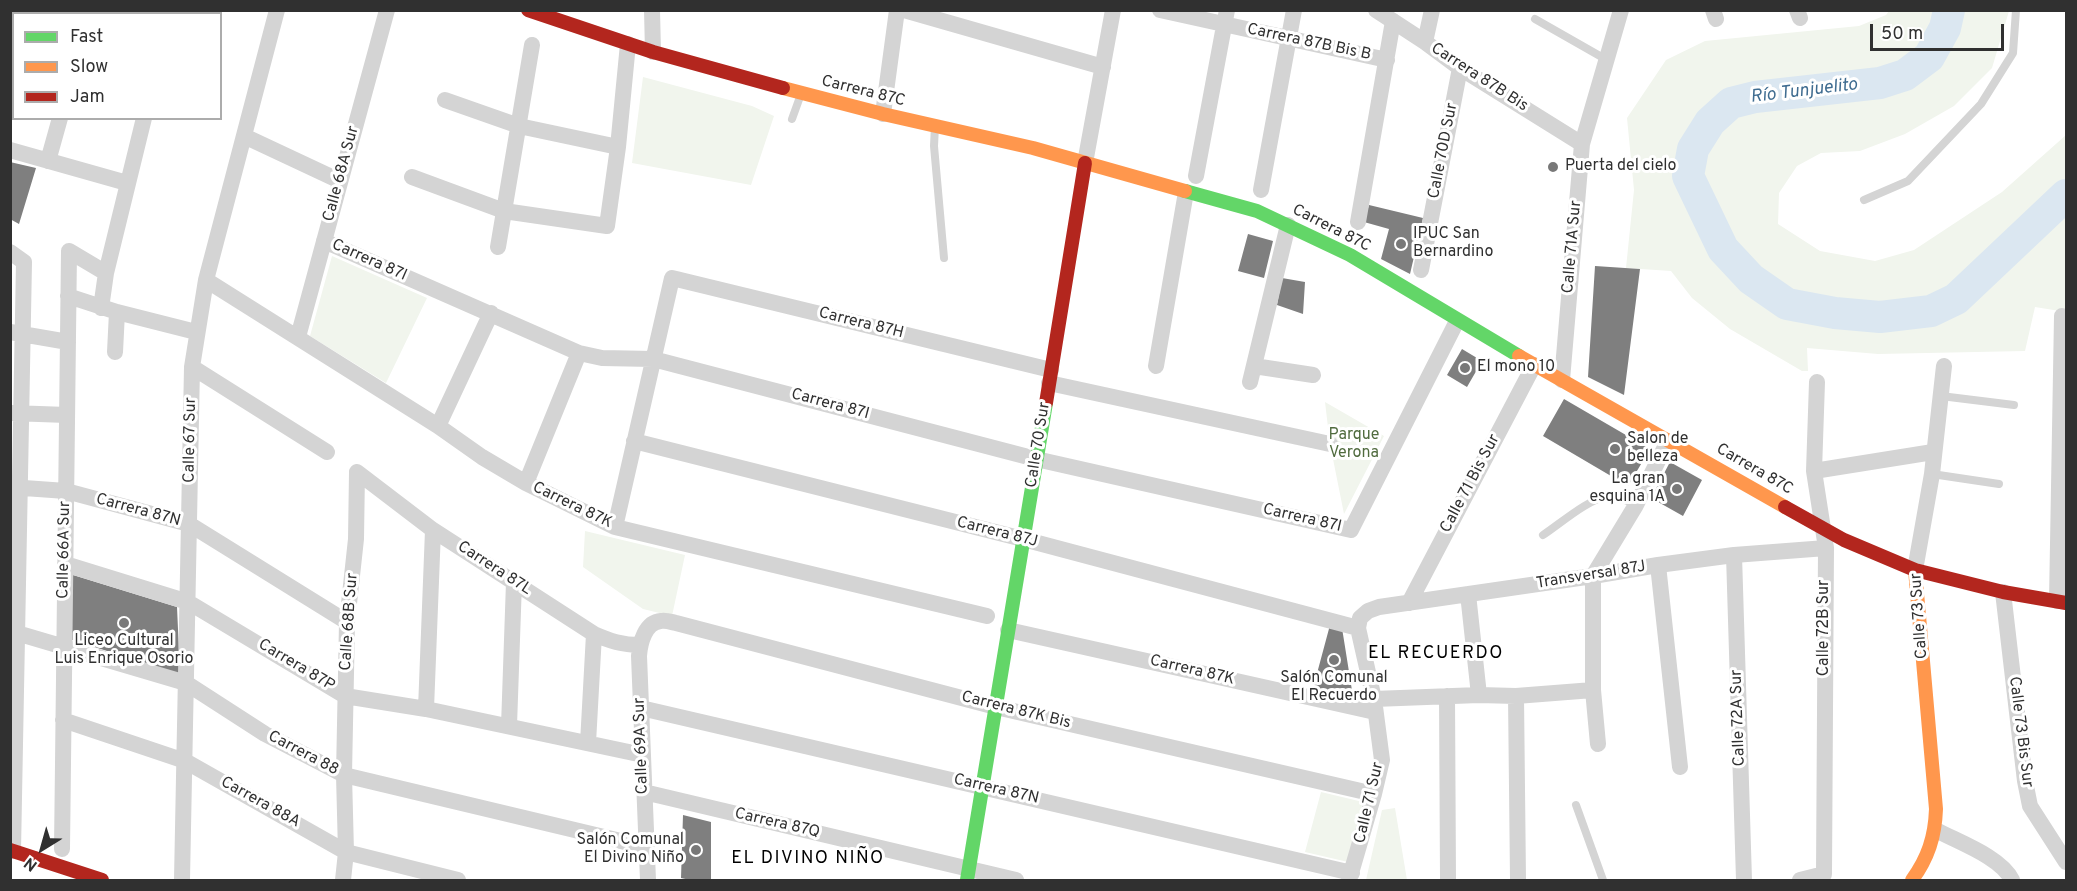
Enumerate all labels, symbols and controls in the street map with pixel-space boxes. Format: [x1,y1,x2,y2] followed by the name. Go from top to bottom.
[12,12,222,120] legend
[1873,12,2006,50] scale bar
[1245,20,1373,66] street label: Carrera 87B Bis B
[1881,23,1923,46] text: 50 m
[70,26,103,49] text: Fast
[1427,39,1531,117] street label: Carrera 87B Bis
[70,56,108,79] text: Slow
[819,72,907,112] street label: Carrera 87C
[1749,75,1859,109] water label: Río Tunjuelito
[70,86,105,109] text: Jam
[1425,101,1463,201] street label: Calle 70D Sur
[320,124,364,224] street label: Calle 68A Sur
[1565,157,1676,177] place label: Puerta del cielo
[1546,160,1560,174] marker: Puerta del cielo
[1559,200,1587,294] street label: Calle 71A Sur
[1289,201,1373,257] street label: Carrera 87C
[1413,225,1493,263] place label: IPUC San Bernardino
[328,236,410,286] street label: Carrera 87I
[1394,237,1408,251] marker: IPUC San Bernardino
[817,304,905,344] street label: Carrera 87H
[1477,358,1555,378] place label: El mono 10
[1458,361,1472,375] marker: El mono 10
[789,385,871,425] street label: Carrera 87I
[181,397,201,483] street label: Calle 67 Sur
[1023,401,1055,489] street label: Calle 70 Sur
[1329,426,1379,464] park label: Parque Verona
[1627,430,1688,468] place label: Salon de belleza
[1437,432,1505,536] street label: Calle 71 Bis Sur
[1712,440,1796,500] street label: Carrera 87C
[1608,442,1622,456] marker: Salon de belleza
[1590,470,1665,508] place label: La gran esquina 1A
[529,478,615,534] street label: Carrera 87K
[1670,482,1684,496] marker: La gran esquina 1A
[93,490,183,532] street label: Carrera 87N
[55,501,75,599] street label: Calle 66A Sur
[1261,501,1343,537] street label: Carrera 87I
[954,514,1040,552] street label: Carrera 87J
[453,538,535,600] street label: Carrera 87L
[1535,558,1647,594] street label: Transversal 87J
[337,572,363,672] street label: Calle 68B Sur
[1907,572,1933,660] street label: Calle 73 Sur
[1815,580,1835,676] street label: Calle 72B Sur
[117,616,131,630] marker: Liceo Cultural Luis Enrique Osorio
[54,632,194,670] place label: Liceo Cultural Luis Enrique Osorio
[254,636,338,696] street label: Carrera 87P
[1368,643,1504,665] district label: EL RECUERDO
[1148,652,1236,690] street label: Carrera 87K
[1327,653,1341,667] marker: Salón Comunal El Recuerdo
[1280,669,1388,707] place label: Salón Comunal El Recuerdo
[1728,669,1750,767] street label: Calle 72A Sur
[2004,675,2036,789] street label: Calle 73 Bis Sur
[959,688,1073,734] street label: Carrera 87K Bis
[631,697,653,795] street label: Calle 69A Sur
[264,727,342,781] street label: Carrera 88
[1351,760,1389,846] street label: Calle 71 Sur
[951,771,1041,809] street label: Carrera 87N
[217,773,303,833] street label: Carrera 88A
[733,805,821,843] street label: Carrera 87Q
[12,819,72,879] north arrow
[576,831,684,869] place label: Salón Comunal El Divino Niño
[689,843,703,857] marker: Salón Comunal El Divino Niño
[731,848,885,870] district label: EL DIVINO NIÑO
[21,852,42,875] text: N

